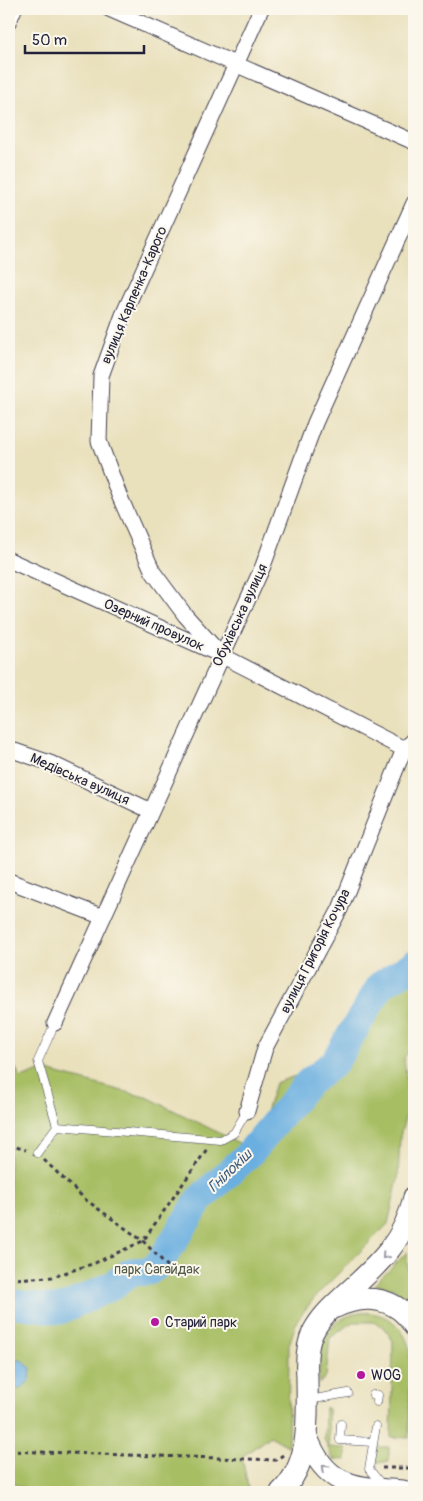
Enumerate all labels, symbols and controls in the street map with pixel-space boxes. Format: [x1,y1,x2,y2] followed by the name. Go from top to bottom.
[25,22,144,54] scale bar
[32,31,67,50] text: 50 m
[97,223,171,366] street label: вулиця Карпенка-Карого
[209,561,271,669] street label: Обухівська вулиця
[101,595,207,655] street label: Озерний провулок
[28,749,132,809] street label: Медівська вулиця
[276,886,354,1016] street label: вулиця Григорія Кочура
[204,1144,257,1197] water label: Гнілокіш
[382,1250,391,1259] one-way arrow
[114,1261,200,1278] park label: парк Сагайдак
[165,1314,237,1331] place label: Старий парк
[149,1316,161,1328] marker: Старий парк
[371,1367,401,1384] place label: WOG
[355,1369,367,1381] marker: WOG
[322,1465,331,1474] one-way arrow

